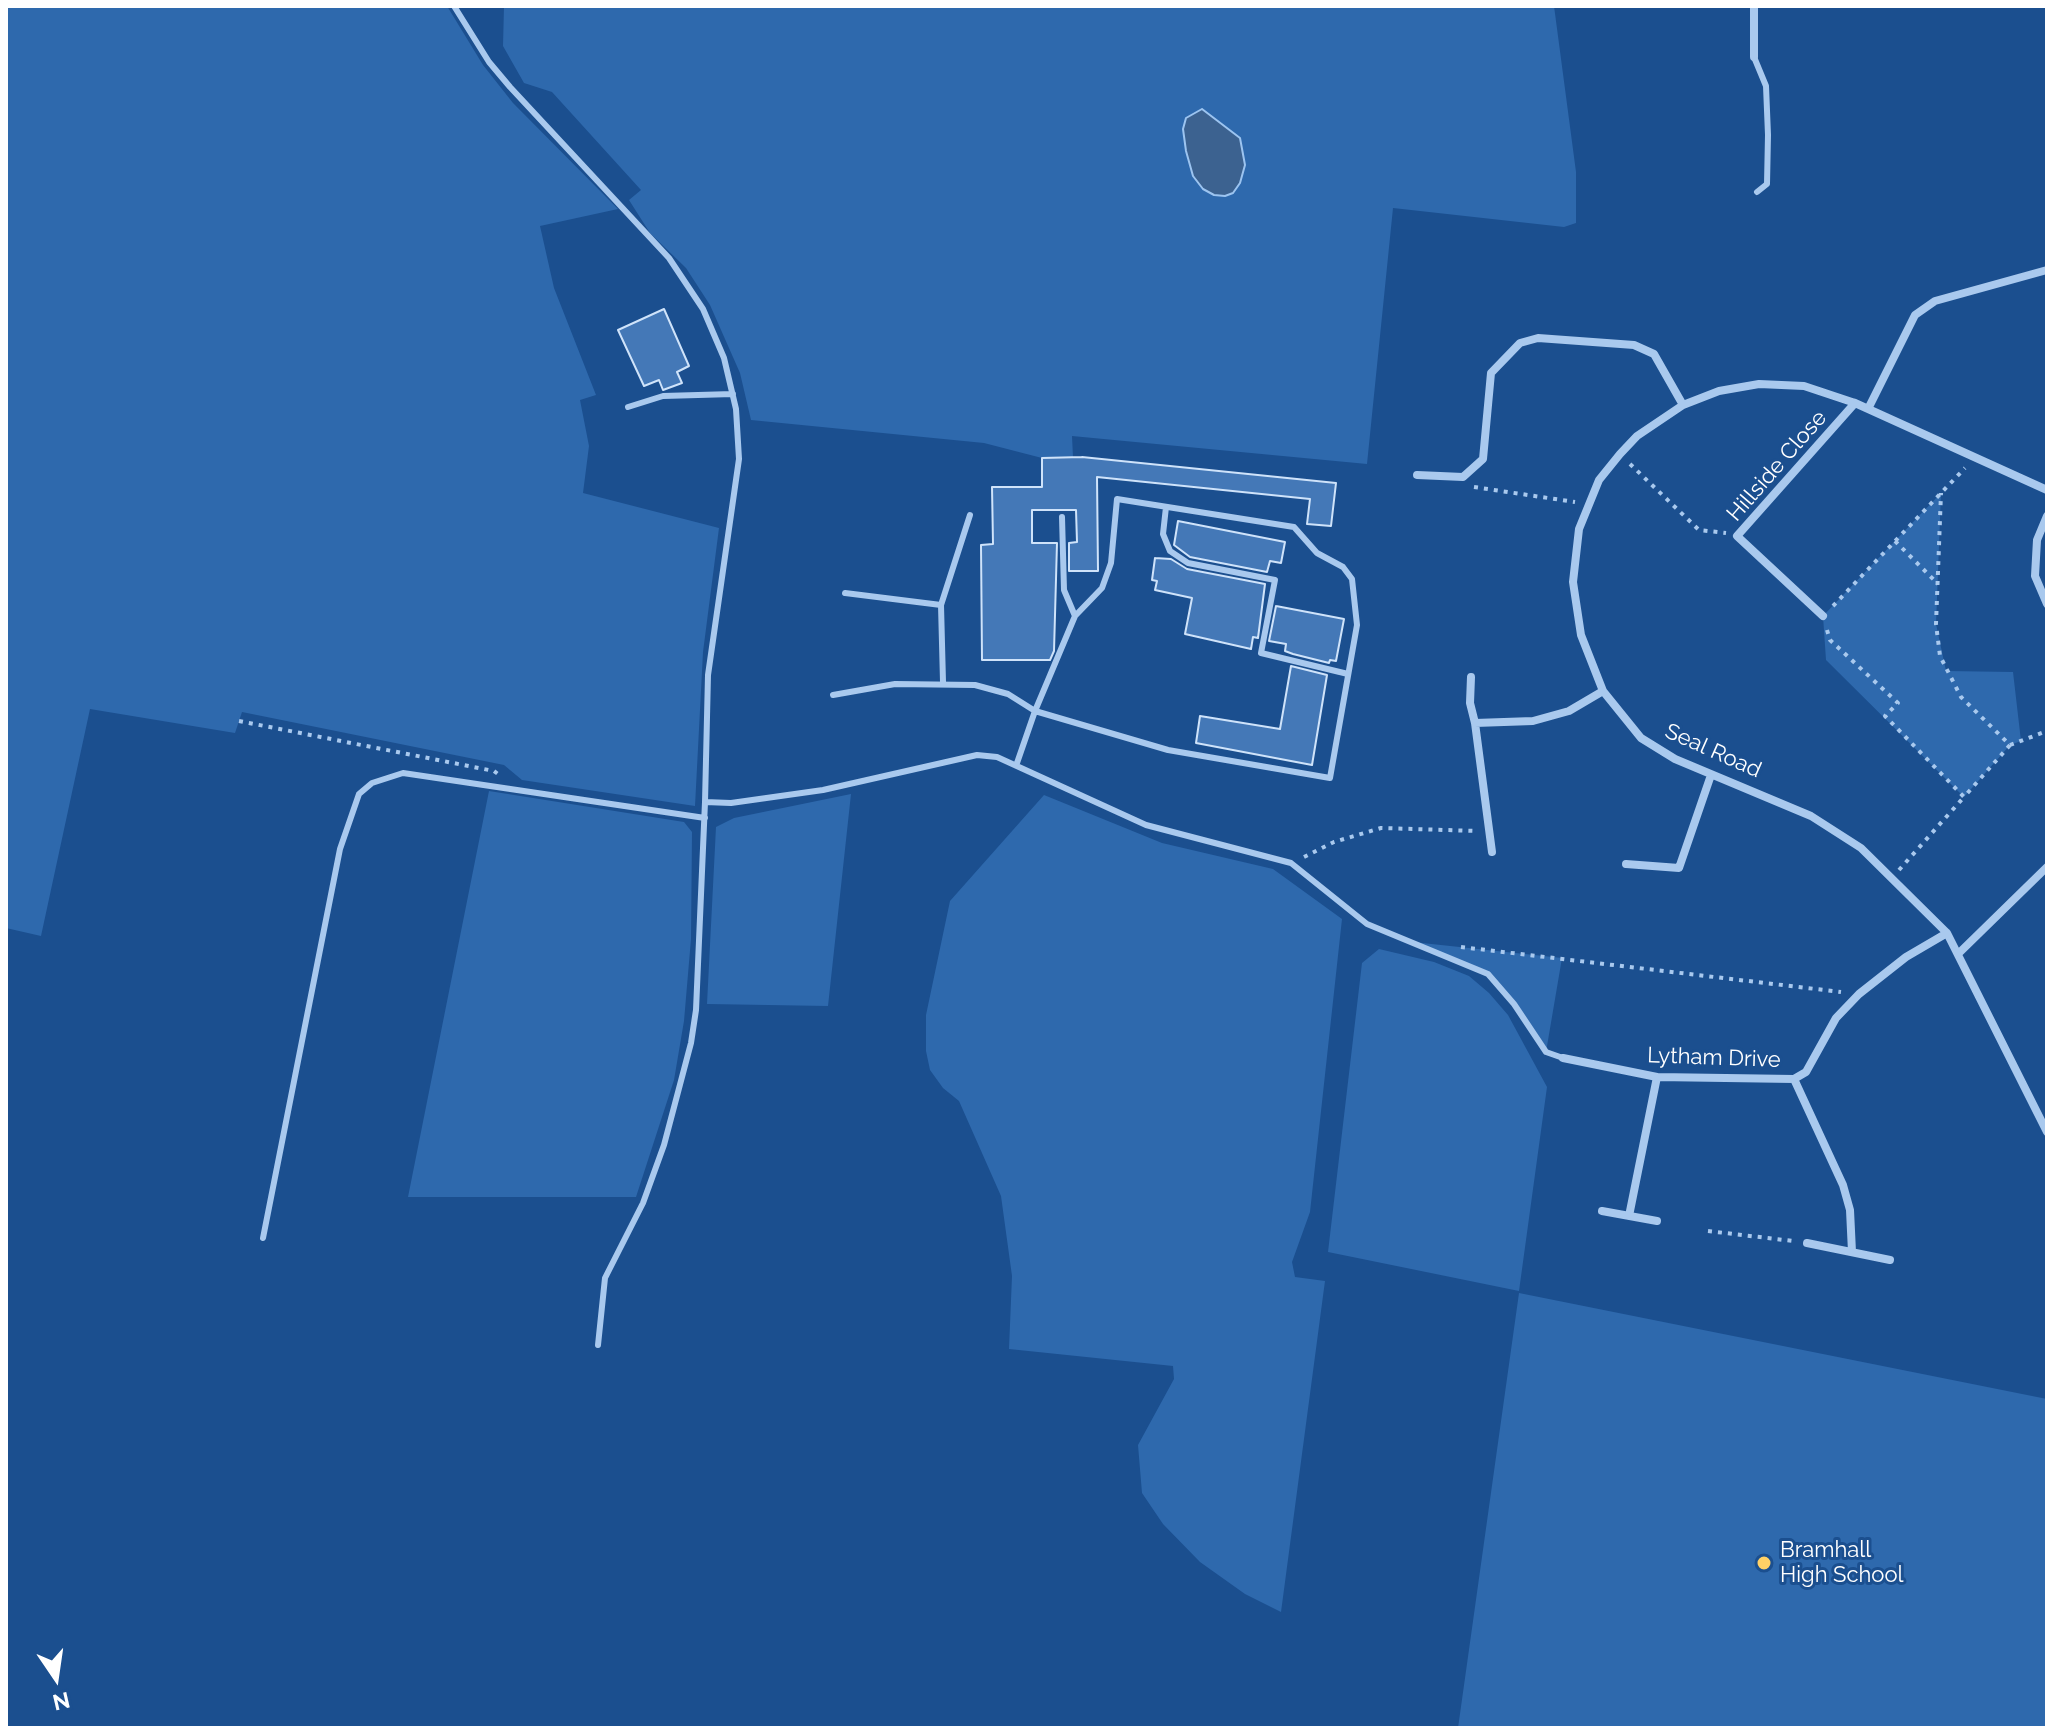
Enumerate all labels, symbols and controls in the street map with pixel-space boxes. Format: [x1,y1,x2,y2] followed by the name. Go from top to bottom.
[1722,405,1832,527] street label: Hillside Close
[1661,718,1765,784] street label: Seal Road
[1647,1042,1781,1074] street label: Lytham Drive
[1780,1537,1903,1588] place label: Bramhall High School
[1755,1554,1773,1572] marker: Bramhall High School
[16,1638,96,1718] north arrow
[50,1687,73,1716] text: N

